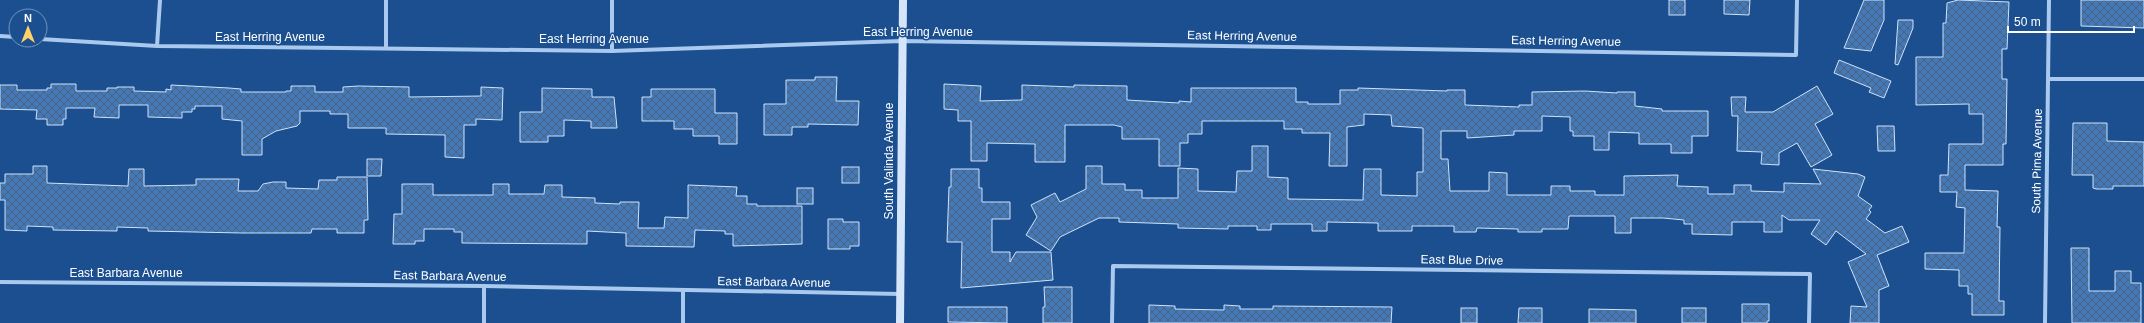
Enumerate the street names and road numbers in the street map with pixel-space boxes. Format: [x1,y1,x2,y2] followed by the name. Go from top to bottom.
[863,25,973,39] street label: East Herring Avenue
[1187,28,1297,44] street label: East Herring Avenue
[215,30,325,44] street label: East Herring Avenue
[539,32,649,46] street label: East Herring Avenue
[1511,33,1621,49] street label: East Herring Avenue
[882,102,896,220] street label: South Valinda Avenue
[2029,108,2045,214] street label: South Pima Avenue
[1421,252,1504,268] street label: East Blue Drive
[69,266,183,280] street label: East Barbara Avenue
[393,268,507,284] street label: East Barbara Avenue
[717,274,831,290] street label: East Barbara Avenue

